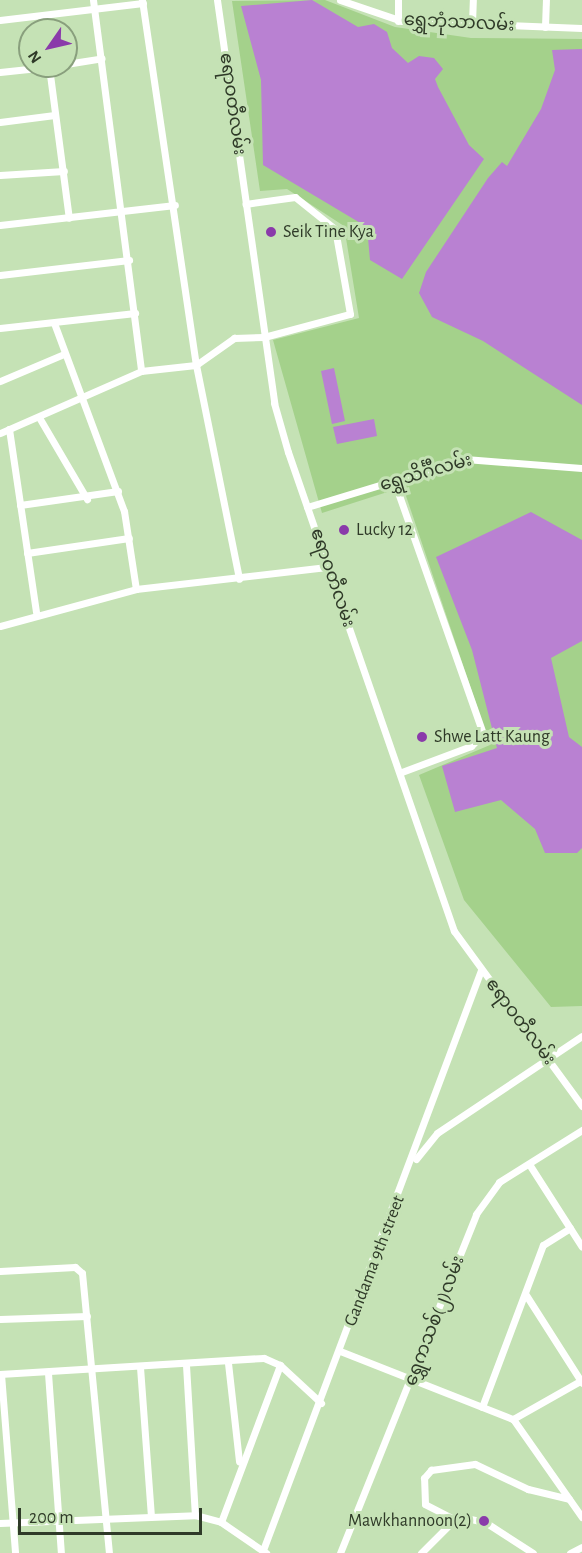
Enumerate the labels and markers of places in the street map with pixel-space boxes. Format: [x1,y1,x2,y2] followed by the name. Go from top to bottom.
[283,221,374,243] place label: Seik Tine Kya
[264,225,278,239] marker: Seik Tine Kya
[356,519,413,541] place label: Lucky 12
[337,523,351,537] marker: Lucky 12
[434,726,550,748] place label: Shwe Latt Kaung
[415,730,429,744] marker: Shwe Latt Kaung
[348,1510,472,1532] place label: Mawkhannoon(2)
[477,1514,491,1528] marker: Mawkhannoon(2)

